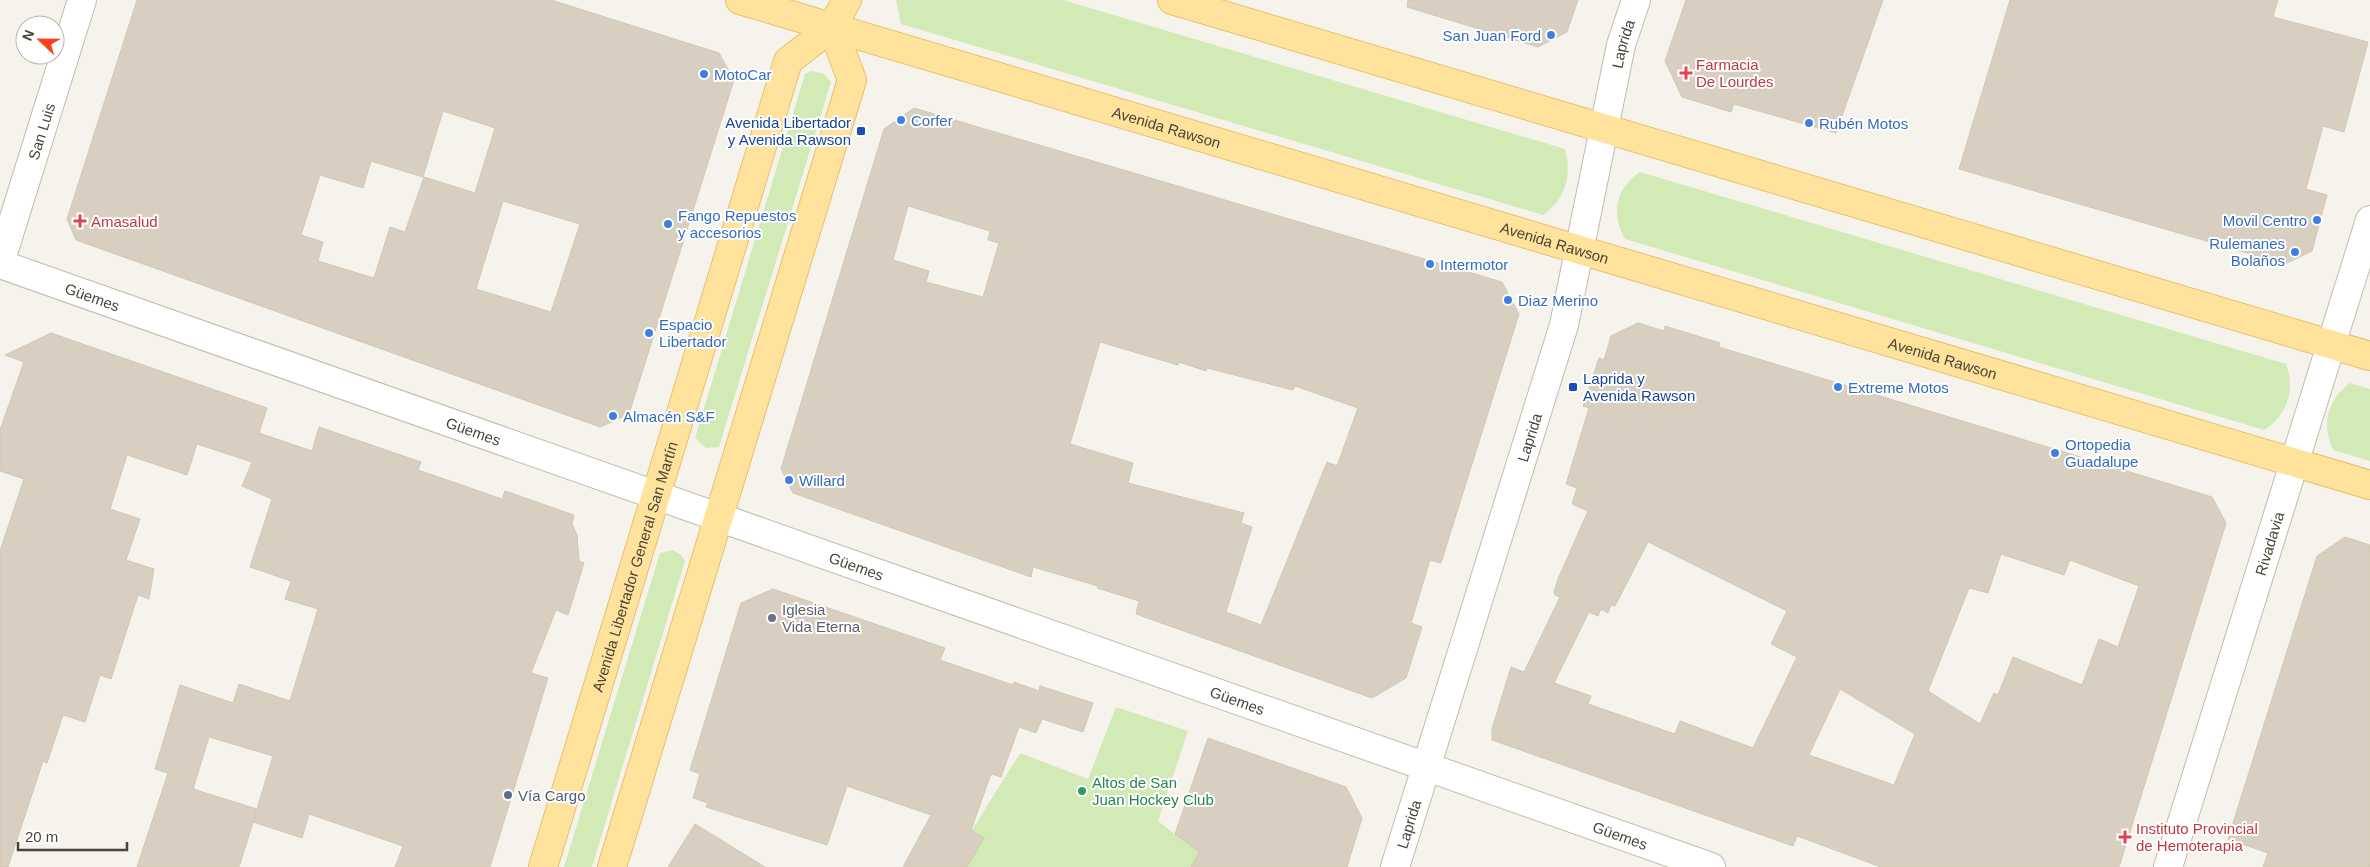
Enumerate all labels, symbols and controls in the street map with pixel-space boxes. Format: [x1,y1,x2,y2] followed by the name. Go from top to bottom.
[15,15,65,65] north arrow
[1608,17,1638,70] street label: Laprida
[19,27,37,43] text: N
[1443,27,1541,44] place label: San Juan Ford
[1545,29,1557,41] marker: San Juan Ford
[1696,56,1774,90] place label: Farmacia De Lourdes
[714,66,772,83] place label: MotoCar
[1680,67,1692,79] marker: Farmacia De Lourdes
[698,68,710,80] marker: MotoCar
[24,101,58,162] street label: San Luis
[1110,103,1223,151] street label: Avenida Rawson
[911,112,953,129] place label: Corfer
[725,114,851,148] place label: Avenida Libertador y Avenida Rawson
[895,114,907,126] marker: Corfer
[1819,115,1908,132] place label: Rubén Motos
[1803,117,1815,129] marker: Rubén Motos
[855,125,867,137] marker: Avenida Libertador y Avenida Rawson
[678,207,796,241] place label: Fango Repuestos y accesorios
[2223,212,2307,229] place label: Movil Centro
[91,213,158,230] place label: Amasalud
[73,214,87,228] marker: Amasalud
[2311,214,2323,226] marker: Movil Centro
[662,218,674,230] marker: Fango Repuestos y accesorios
[1498,218,1611,267] street label: Avenida Rawson
[2209,235,2285,269] place label: Rulemanes Bolaños
[2289,246,2301,258] marker: Rulemanes Bolaños
[1440,256,1508,273] place label: Intermotor
[1424,258,1436,270] marker: Intermotor
[63,279,122,314] street label: Güemes
[1518,292,1598,309] place label: Diaz Merino
[1502,294,1514,306] marker: Diaz Merino
[659,316,727,350] place label: Espacio Libertador
[643,327,655,339] marker: Espacio Libertador
[1887,334,1999,382] street label: Avenida Rawson
[1583,370,1695,404] place label: Laprida y Avenida Rawson
[1848,379,1949,396] place label: Extreme Motos
[1567,381,1579,393] marker: Laprida y Avenida Rawson
[1832,381,1844,393] marker: Extreme Motos
[623,408,715,425] place label: Almacén S&F
[607,410,619,422] marker: Almacén S&F
[1513,410,1545,464] street label: Laprida
[444,413,503,448] street label: Güemes
[2065,436,2138,470] place label: Ortopedia Guadalupe
[588,439,680,694] street label: Avenida Libertador General San Martín
[2049,447,2061,459] marker: Ortopedia Guadalupe
[799,472,845,489] place label: Willard
[783,474,795,486] marker: Willard
[2251,509,2287,577] street label: Rivadavia
[827,548,886,583] street label: Güemes
[782,601,861,635] place label: Iglesia Vida Eterna
[766,612,778,624] marker: Iglesia Vida Eterna
[1208,683,1267,718] street label: Güemes
[1092,774,1214,808] place label: Altos de San Juan Hockey Club
[1076,785,1088,797] marker: Altos de San Juan Hockey Club
[518,787,586,804] place label: Vía Cargo
[502,789,514,801] marker: Vía Cargo
[1393,797,1424,850] street label: Laprida
[1591,818,1650,852] street label: Güemes
[18,820,126,852] scale bar
[2136,820,2258,854] place label: Instituto Provincial de Hemoterapia
[25,828,58,845] text: 20 m
[2118,830,2132,844] marker: Instituto Provincial de Hemoterapia

